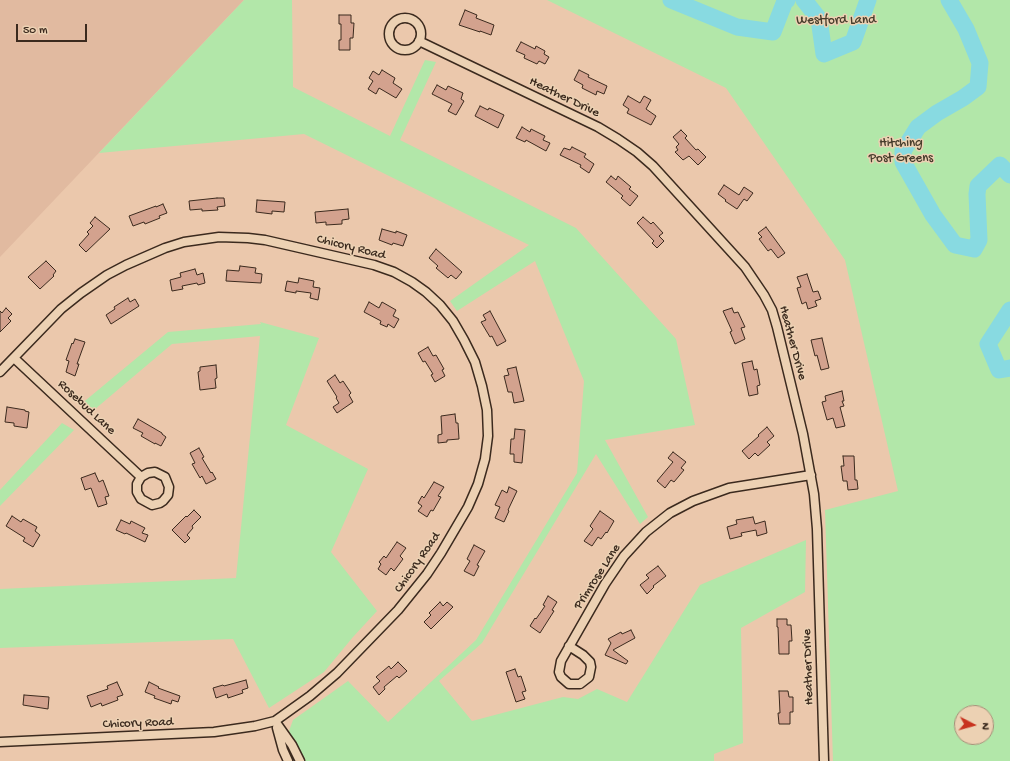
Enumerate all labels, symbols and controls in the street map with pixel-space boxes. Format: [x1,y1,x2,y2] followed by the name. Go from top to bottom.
[796,13,876,29] park label: Westford Land
[18,16,89,42] scale bar
[23,24,48,38] text: 50 m
[526,74,602,122] street label: Heather Drive
[869,136,933,167] park label: Hitching Post Greens
[315,232,387,264] street label: Chicory Road
[775,304,809,382] street label: Heather Drive
[54,377,118,439] street label: Rosebud Lane
[391,530,445,596] street label: Chicory Road
[571,541,625,613] street label: Primrose Lane
[800,629,818,705] street label: Heather Drive
[954,705,994,745] north arrow
[103,715,173,733] street label: Chicory Road
[979,722,991,730] text: N

